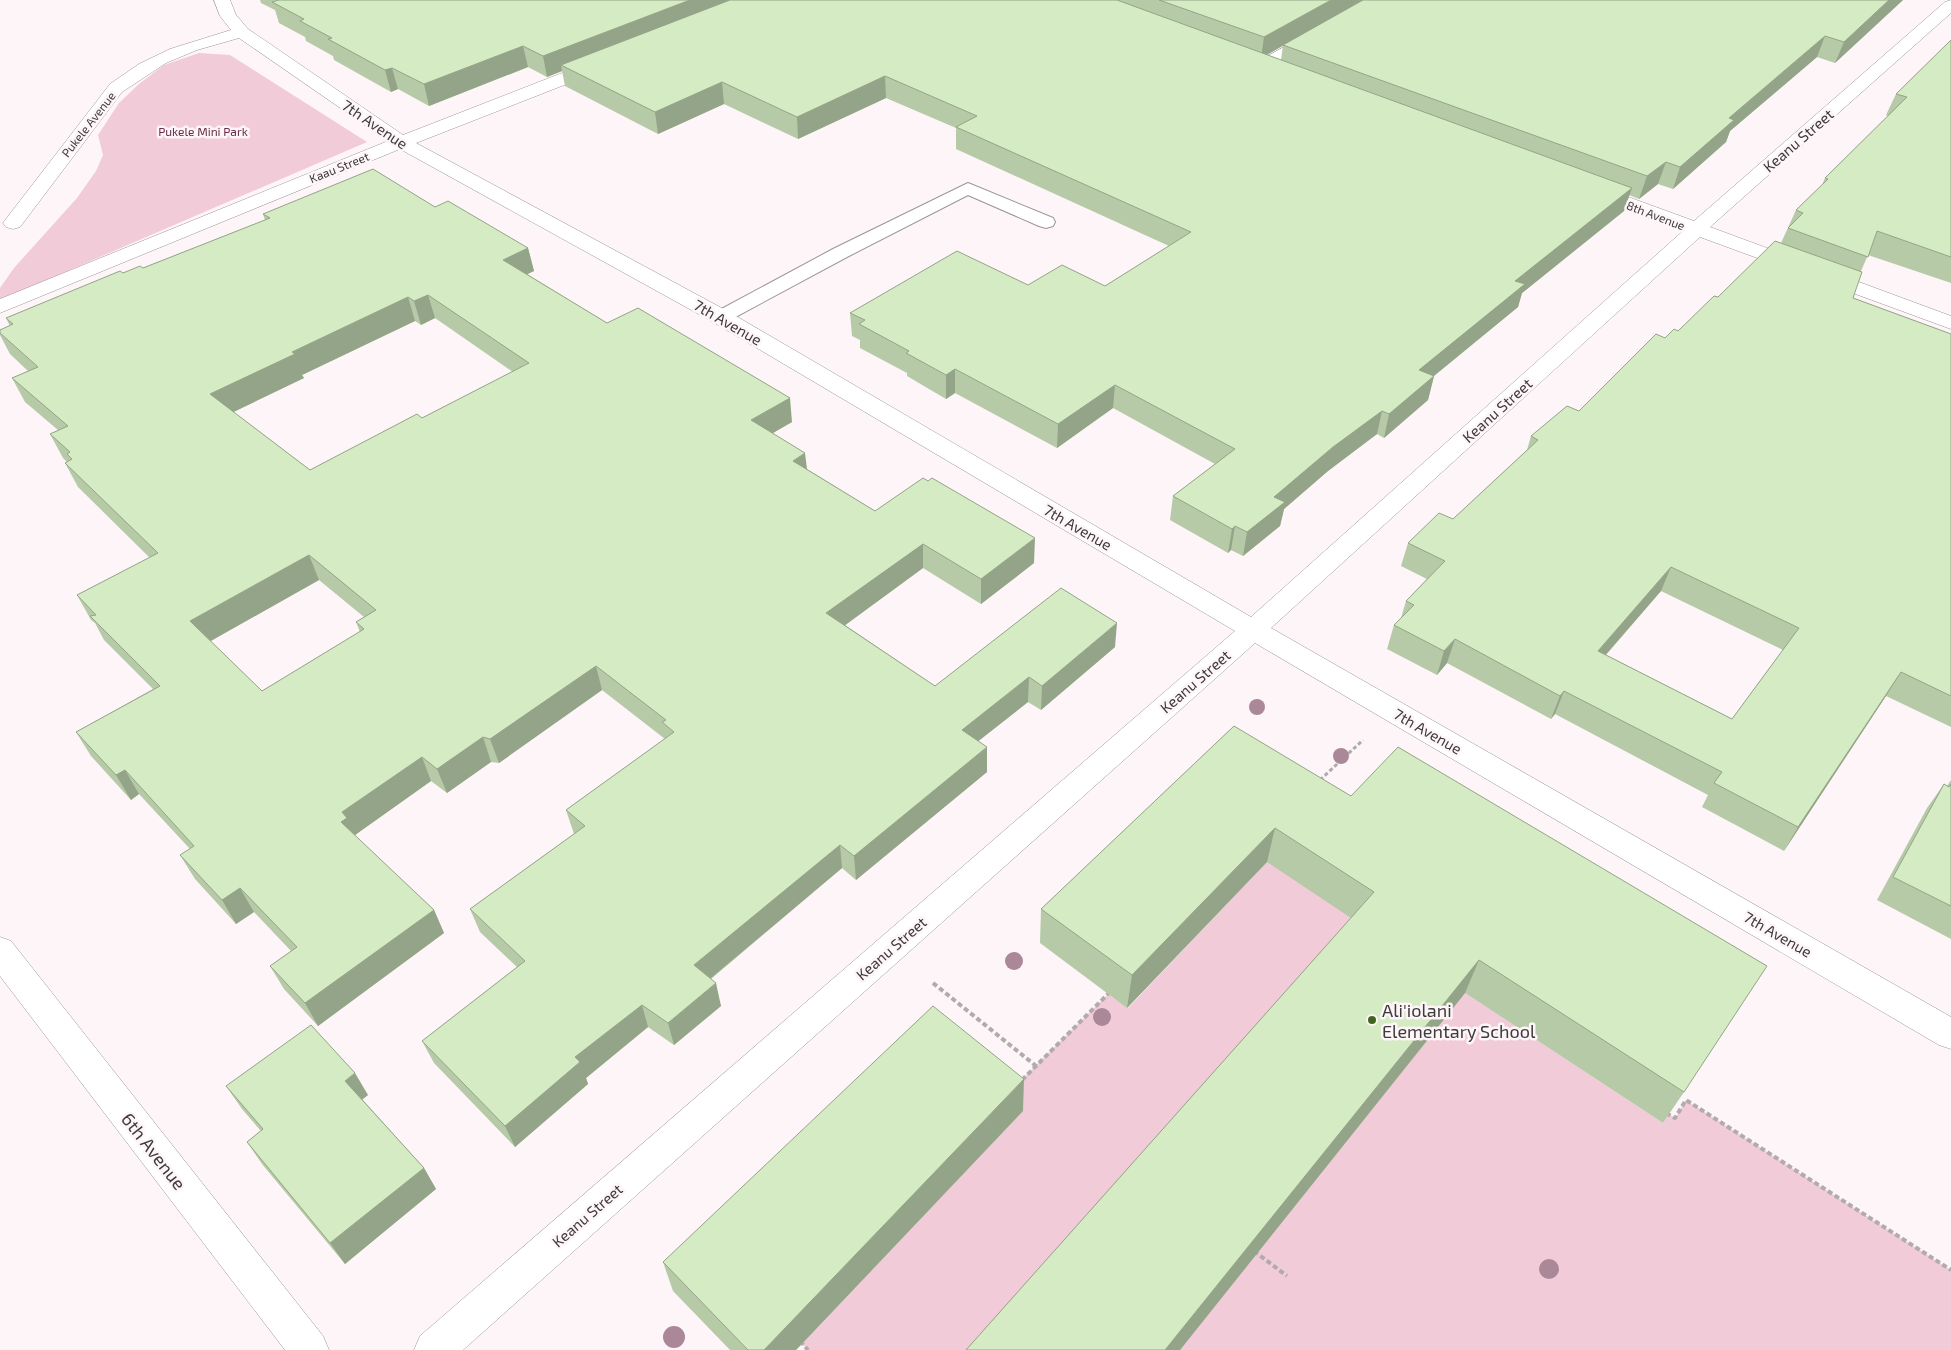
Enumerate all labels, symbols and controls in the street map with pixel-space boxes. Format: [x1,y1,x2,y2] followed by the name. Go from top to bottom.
[58,89,118,159] street label: Pukele Avenue
[339,95,411,153] street label: 7th Avenue
[1759,104,1837,175] street label: Keanu Street
[158,124,248,138] park label: Pukele Mini Park
[307,149,371,185] street label: Kaau Street
[1625,197,1687,233] street label: 8th Avenue
[691,295,765,349] street label: 7th Avenue
[1459,374,1536,446] street label: Keanu Street
[1041,500,1115,554] street label: 7th Avenue
[1156,645,1234,716] street label: Keanu Street
[1391,704,1465,758] street label: 7th Avenue
[1741,907,1815,961] street label: 7th Avenue
[852,912,930,983] street label: Keanu Street
[1382,999,1536,1042] place label: Ali'iolani Elementary School
[1366,1014,1378,1026] marker: Ali'iolani Elementary School
[117,1108,191,1194] street label: 6th Avenue
[548,1179,626,1250] street label: Keanu Street

